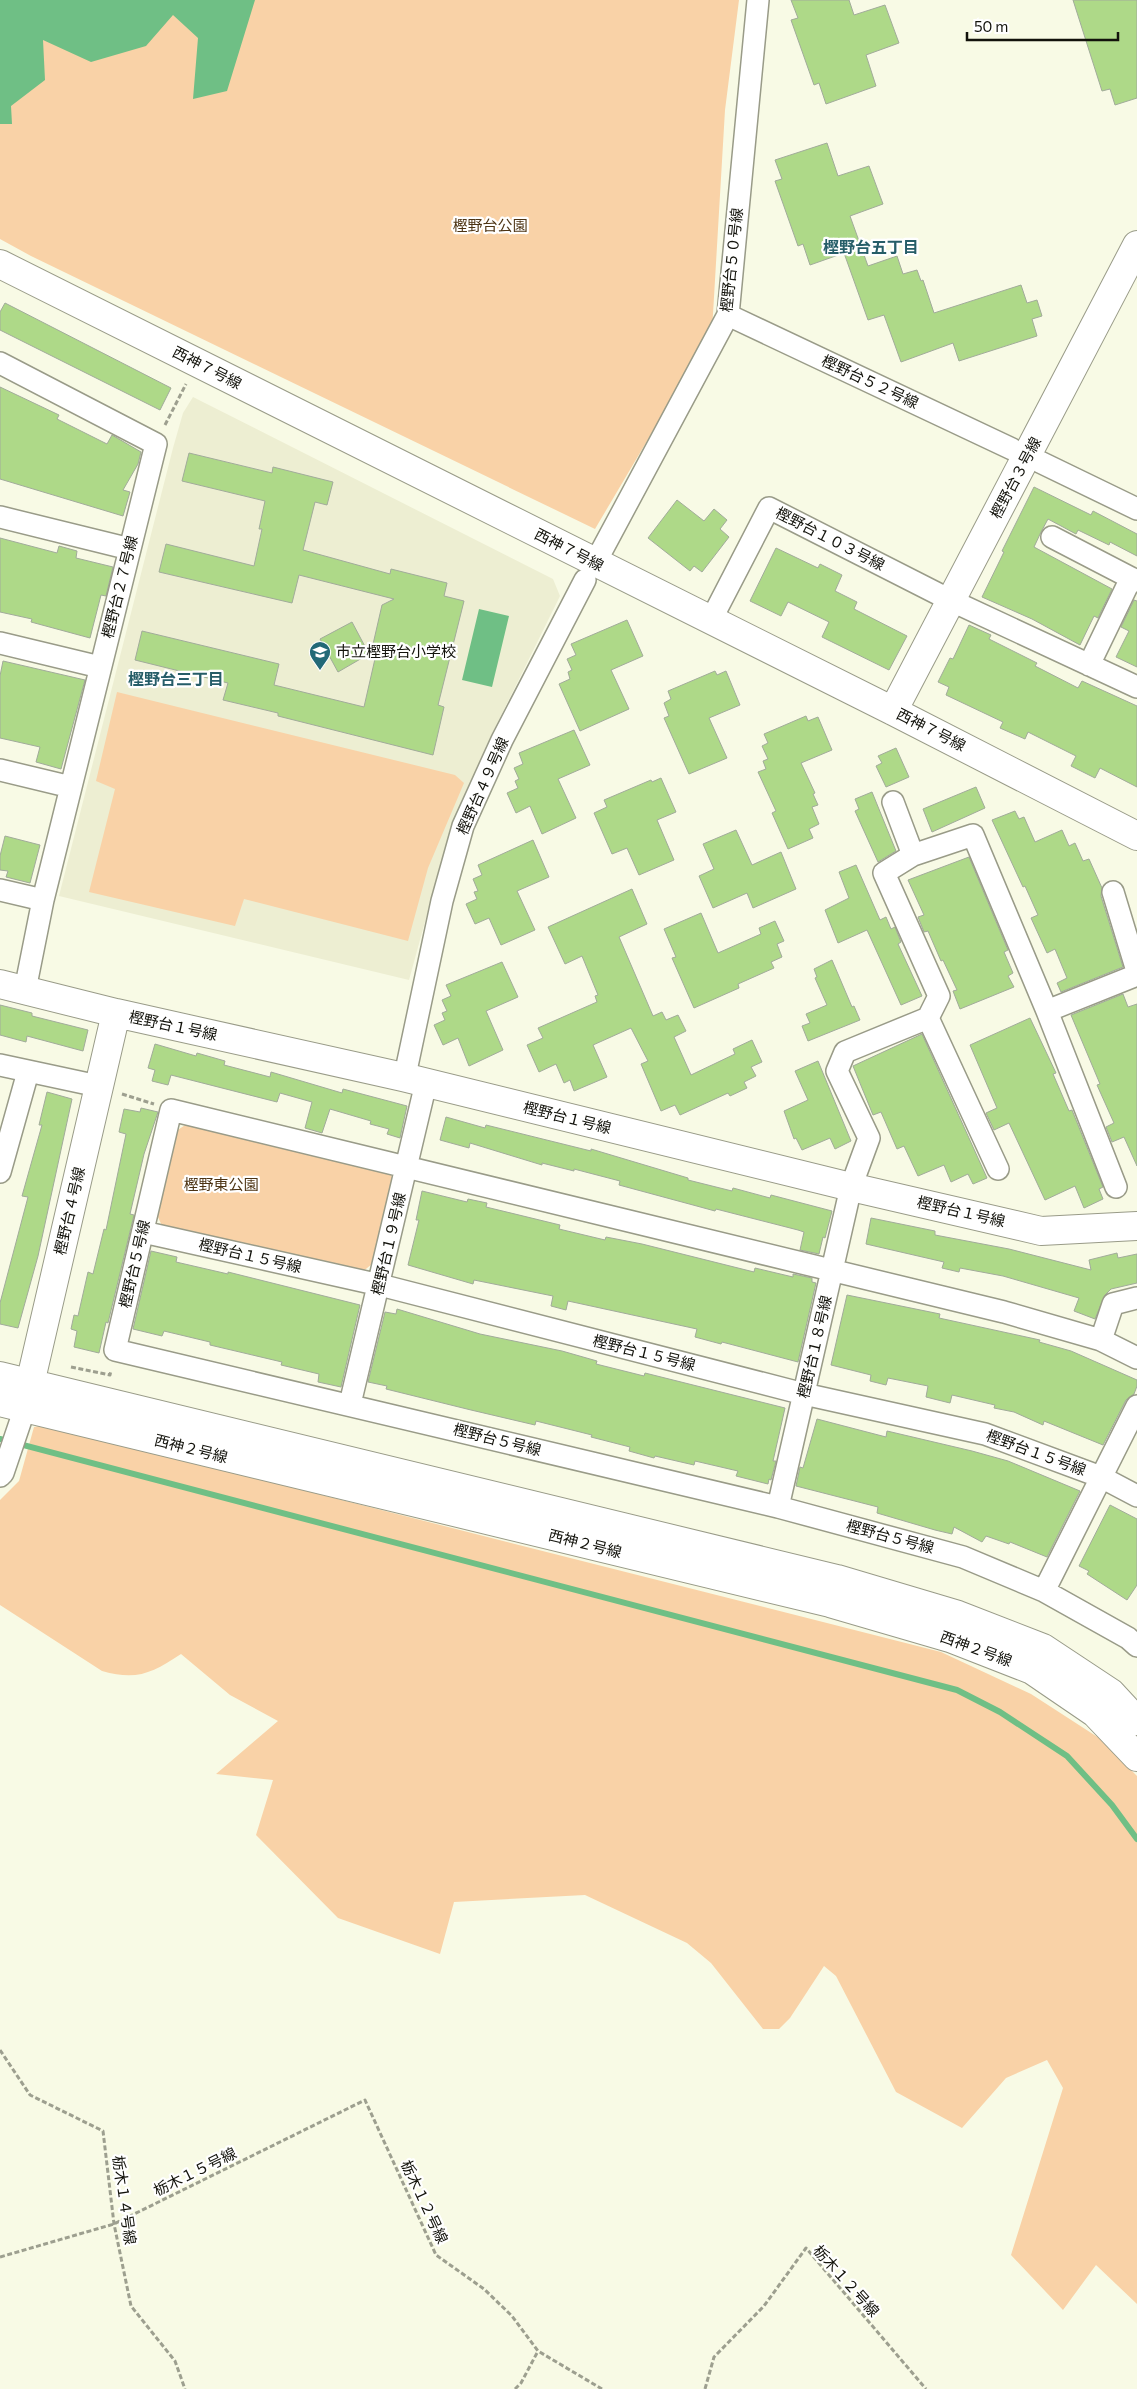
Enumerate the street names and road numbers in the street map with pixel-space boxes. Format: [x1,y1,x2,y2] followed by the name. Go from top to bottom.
[717,207,745,313] street label: 樫野台５０号線
[170,342,245,392] street label: 西神７号線
[819,351,922,411] street label: 樫野台５２号線
[986,434,1044,521] street label: 樫野台３号線
[773,503,888,573] street label: 樫野台１０３号線
[532,524,607,574] street label: 西神７号線
[98,534,140,640] street label: 樫野台２７号線
[894,704,969,754] street label: 西神７号線
[453,734,512,837] street label: 樫野台４９号線
[127,1007,219,1043] street label: 樫野台１号線
[521,1097,613,1137] street label: 樫野台１号線
[50,1165,88,1257] street label: 樫野台４号線
[367,1191,409,1297] street label: 樫野台１９号線
[915,1192,1007,1230] street label: 樫野台１号線
[115,1218,153,1310] street label: 樫野台５号線
[197,1234,303,1276] street label: 樫野台１５号線
[793,1294,835,1400] street label: 樫野台１８号線
[591,1331,697,1373] street label: 樫野台１５号線
[451,1419,543,1459] street label: 樫野台５号線
[984,1426,1089,1478] street label: 樫野台１５号線
[153,1430,230,1466] street label: 西神２号線
[844,1516,936,1556] street label: 樫野台５号線
[547,1525,624,1561] street label: 西神２号線
[938,1627,1015,1669] street label: 西神２号線
[150,2143,239,2199] street label: 栃木１５号線
[110,2154,140,2246] street label: 栃木１４号線
[398,2157,452,2246] street label: 栃木１２号線
[810,2241,884,2320] street label: 栃木１２号線

